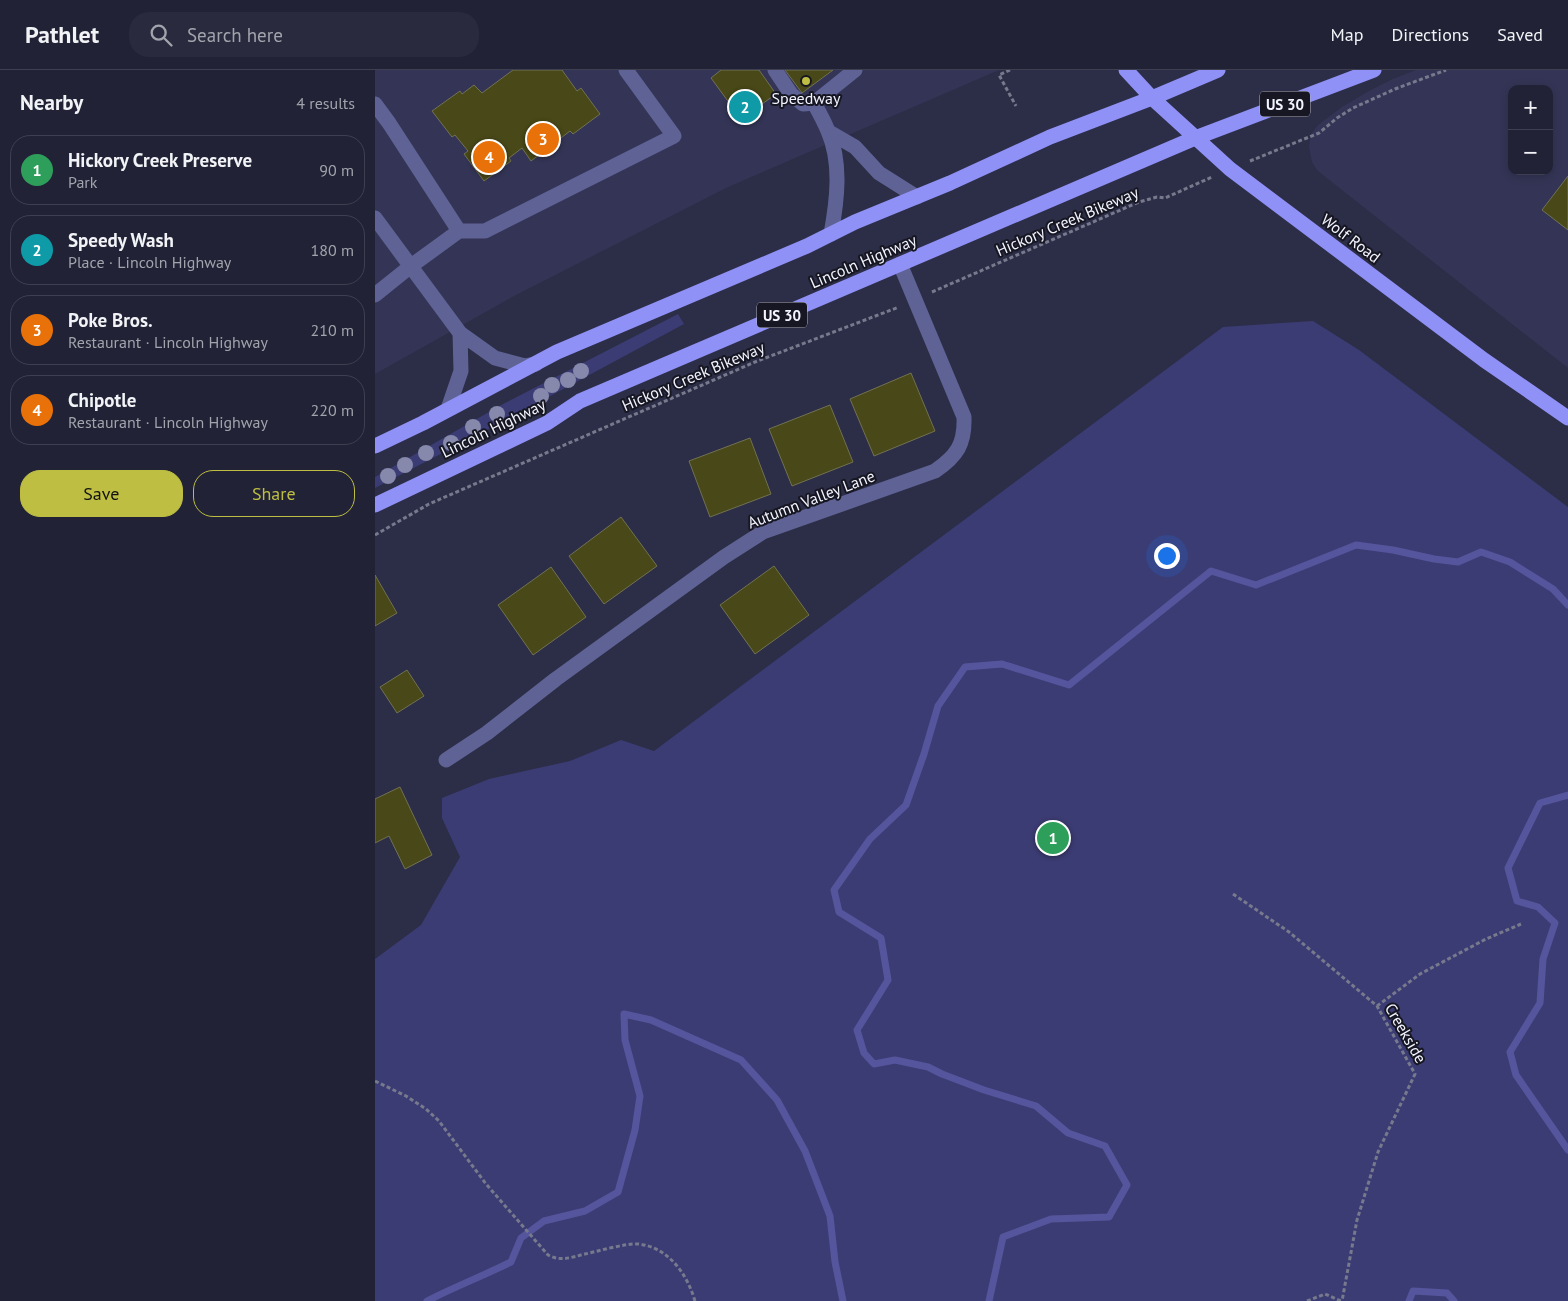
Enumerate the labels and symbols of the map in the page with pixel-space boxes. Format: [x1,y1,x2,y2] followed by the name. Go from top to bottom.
[800,75,812,87] marker: Speedway
[729,88,761,126] pin: 2
[772,88,841,108] place label: Speedway
[1260,92,1310,116] road number: US 30
[527,120,559,158] pin: 3
[473,138,505,176] pin: 4
[993,182,1142,260] street label: Hickory Creek Bikeway
[1317,209,1385,267] street label: Wolf Road
[807,229,920,292] street label: Lincoln Highway
[757,302,807,328] road number: US 30
[619,337,768,415] street label: Hickory Creek Bikeway
[437,394,549,462] street label: Lincoln Highway
[744,466,878,532] street label: Autumn Valley Lane
[1154,543,1180,569] your location
[1037,819,1069,857] pin: 1
[1381,1000,1431,1066] street label: Creekside

